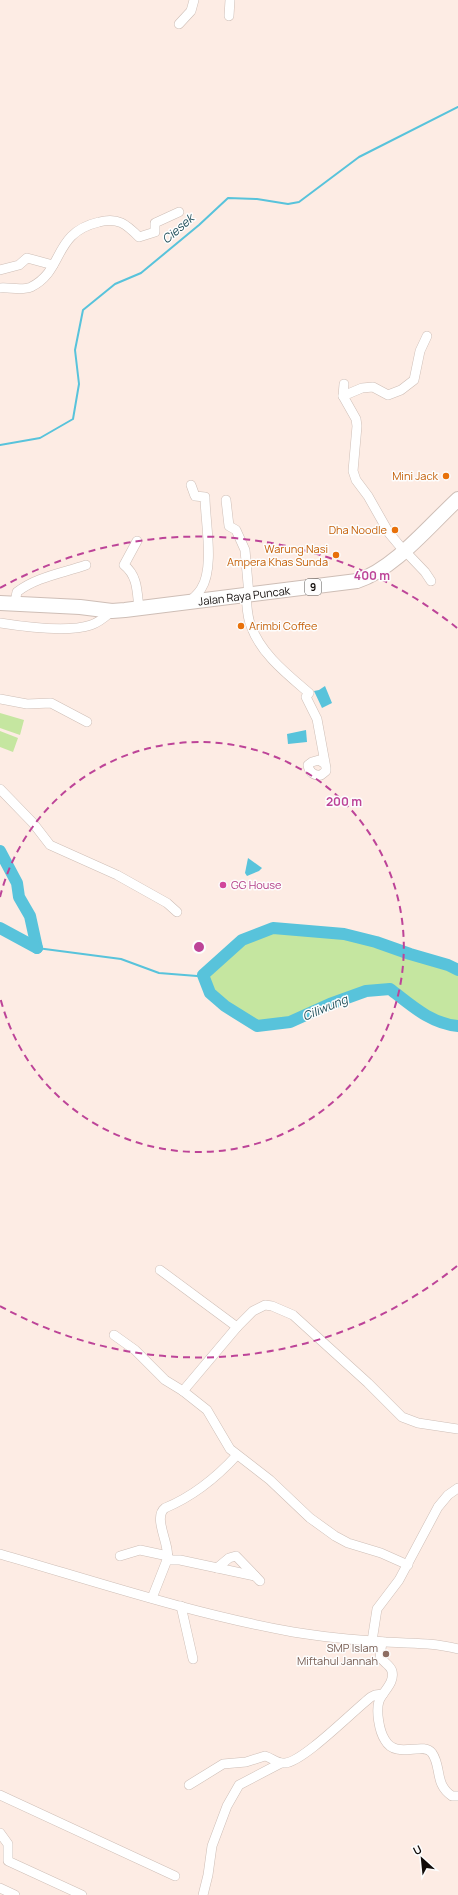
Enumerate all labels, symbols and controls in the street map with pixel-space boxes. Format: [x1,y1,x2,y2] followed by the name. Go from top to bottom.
[158,209,199,247] water label: Ciesek
[392,468,439,483] place label: Mini Jack
[441,471,451,481] marker: Mini Jack
[329,522,388,537] place label: Dha Noodle
[390,525,400,535] marker: Dha Noodle
[227,541,328,569] place label: Warung Nasi Ampera Khas Sunda
[331,550,341,560] marker: Warung Nasi Ampera Khas Sunda
[354,567,390,584] text: 400 m
[305,579,321,595] road number: 9
[197,582,291,609] street label: Jalan Raya Puncak
[249,618,318,633] place label: Arimbi Coffee
[236,621,246,631] marker: Arimbi Coffee
[326,793,362,810] text: 200 m
[231,877,282,892] place label: GG House
[218,880,228,890] marker: GG House
[192,940,206,954] centre of rings
[300,990,351,1025] water label: Ciliwung
[297,1640,378,1668] place label: SMP Islam Miftahul Jannah
[381,1649,391,1659] marker: SMP Islam Miftahul Jannah
[402,1839,442,1879] north arrow
[410,1841,424,1858] text: U

